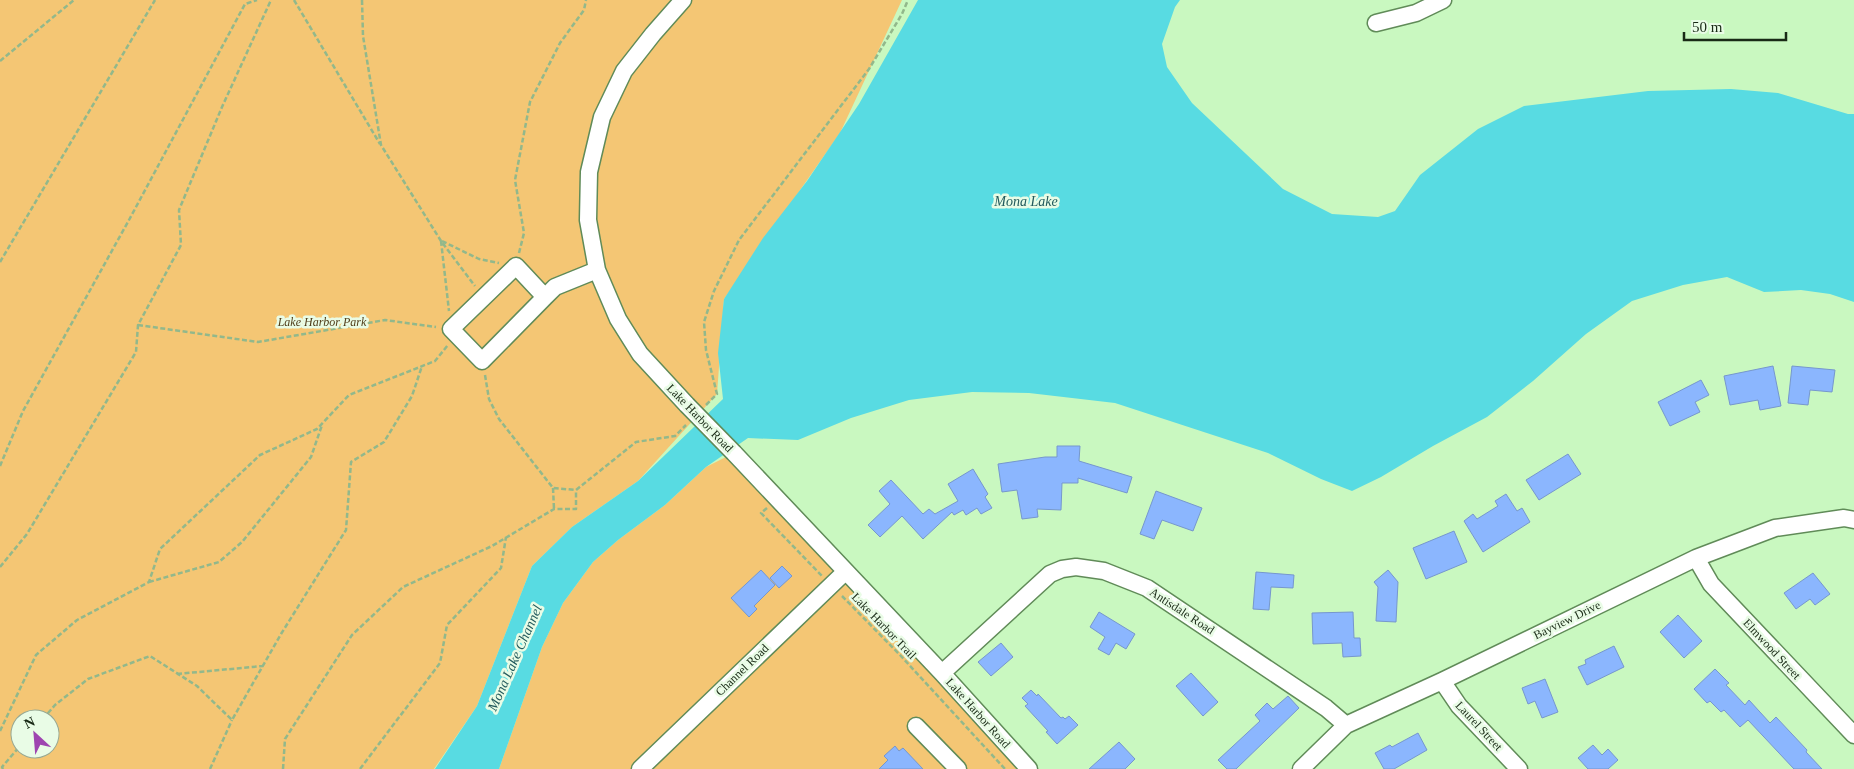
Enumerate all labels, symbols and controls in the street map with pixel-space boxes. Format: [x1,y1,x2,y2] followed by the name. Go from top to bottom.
[1684,10,1786,42] scale bar
[1692,19,1723,35] text: 50 m
[993,194,1058,209] water label: Mona Lake
[277,315,367,329] park label: Lake Harbor Park
[664,381,736,455] street label: Lake Harbor Road
[1147,585,1217,637] street label: Antisdale Road
[849,590,920,663] street label: Lake Harbor Trail
[1531,598,1603,642] street label: Bayview Drive
[484,603,545,714] water label: Mona Lake Channel
[1740,616,1804,683] street label: Elmwood Street
[713,641,771,699] street label: Channel Road
[943,675,1013,751] street label: Lake Harbor Road
[1453,698,1506,754] street label: Laurel Street
[10,709,60,759] north arrow
[22,714,37,732] text: N

